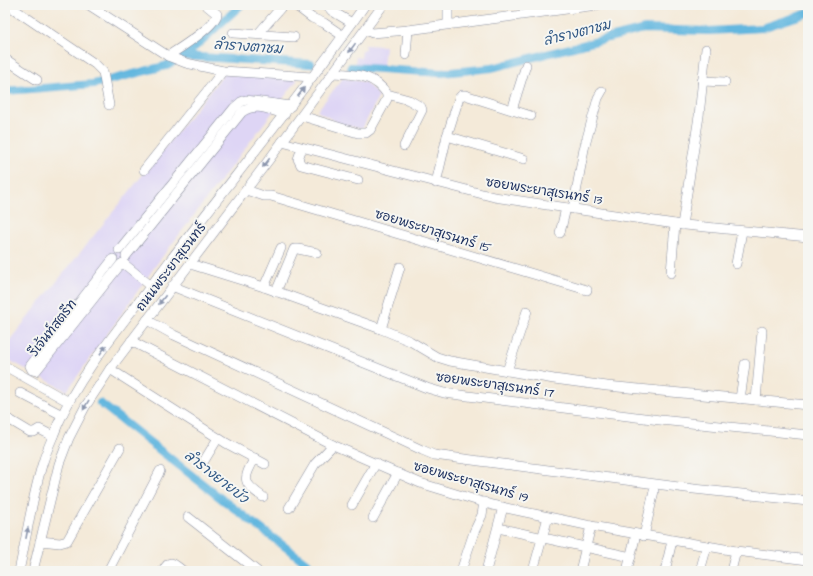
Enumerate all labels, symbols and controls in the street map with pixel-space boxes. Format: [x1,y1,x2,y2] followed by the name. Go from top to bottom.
[541,15,614,51] water label: ลำรางตาชม
[213,35,285,59] water label: ลำรางตาชม
[348,43,356,53] one-way arrow
[297,86,306,97] one-way arrow
[262,158,270,169] one-way arrow
[484,172,604,209] street label: ซอยพระยาสุเรนทร์ 13
[373,204,494,257] street label: ซอยพระยาสุเรนทร์ 15
[131,218,211,315] street label: ถนนพระยาสุเรนทร์
[24,295,81,360] street label: รีเจ้นท์สตรีท
[158,295,166,305] one-way arrow
[99,345,107,355] one-way arrow
[434,367,556,402] street label: ซอยพระยาสุเรนทร์ 17
[82,399,89,411] one-way arrow
[180,446,253,509] water label: ลำรางยายบัว
[411,456,531,507] street label: ซอยพระยาสุเรนทร์ 19
[24,527,30,539] one-way arrow

